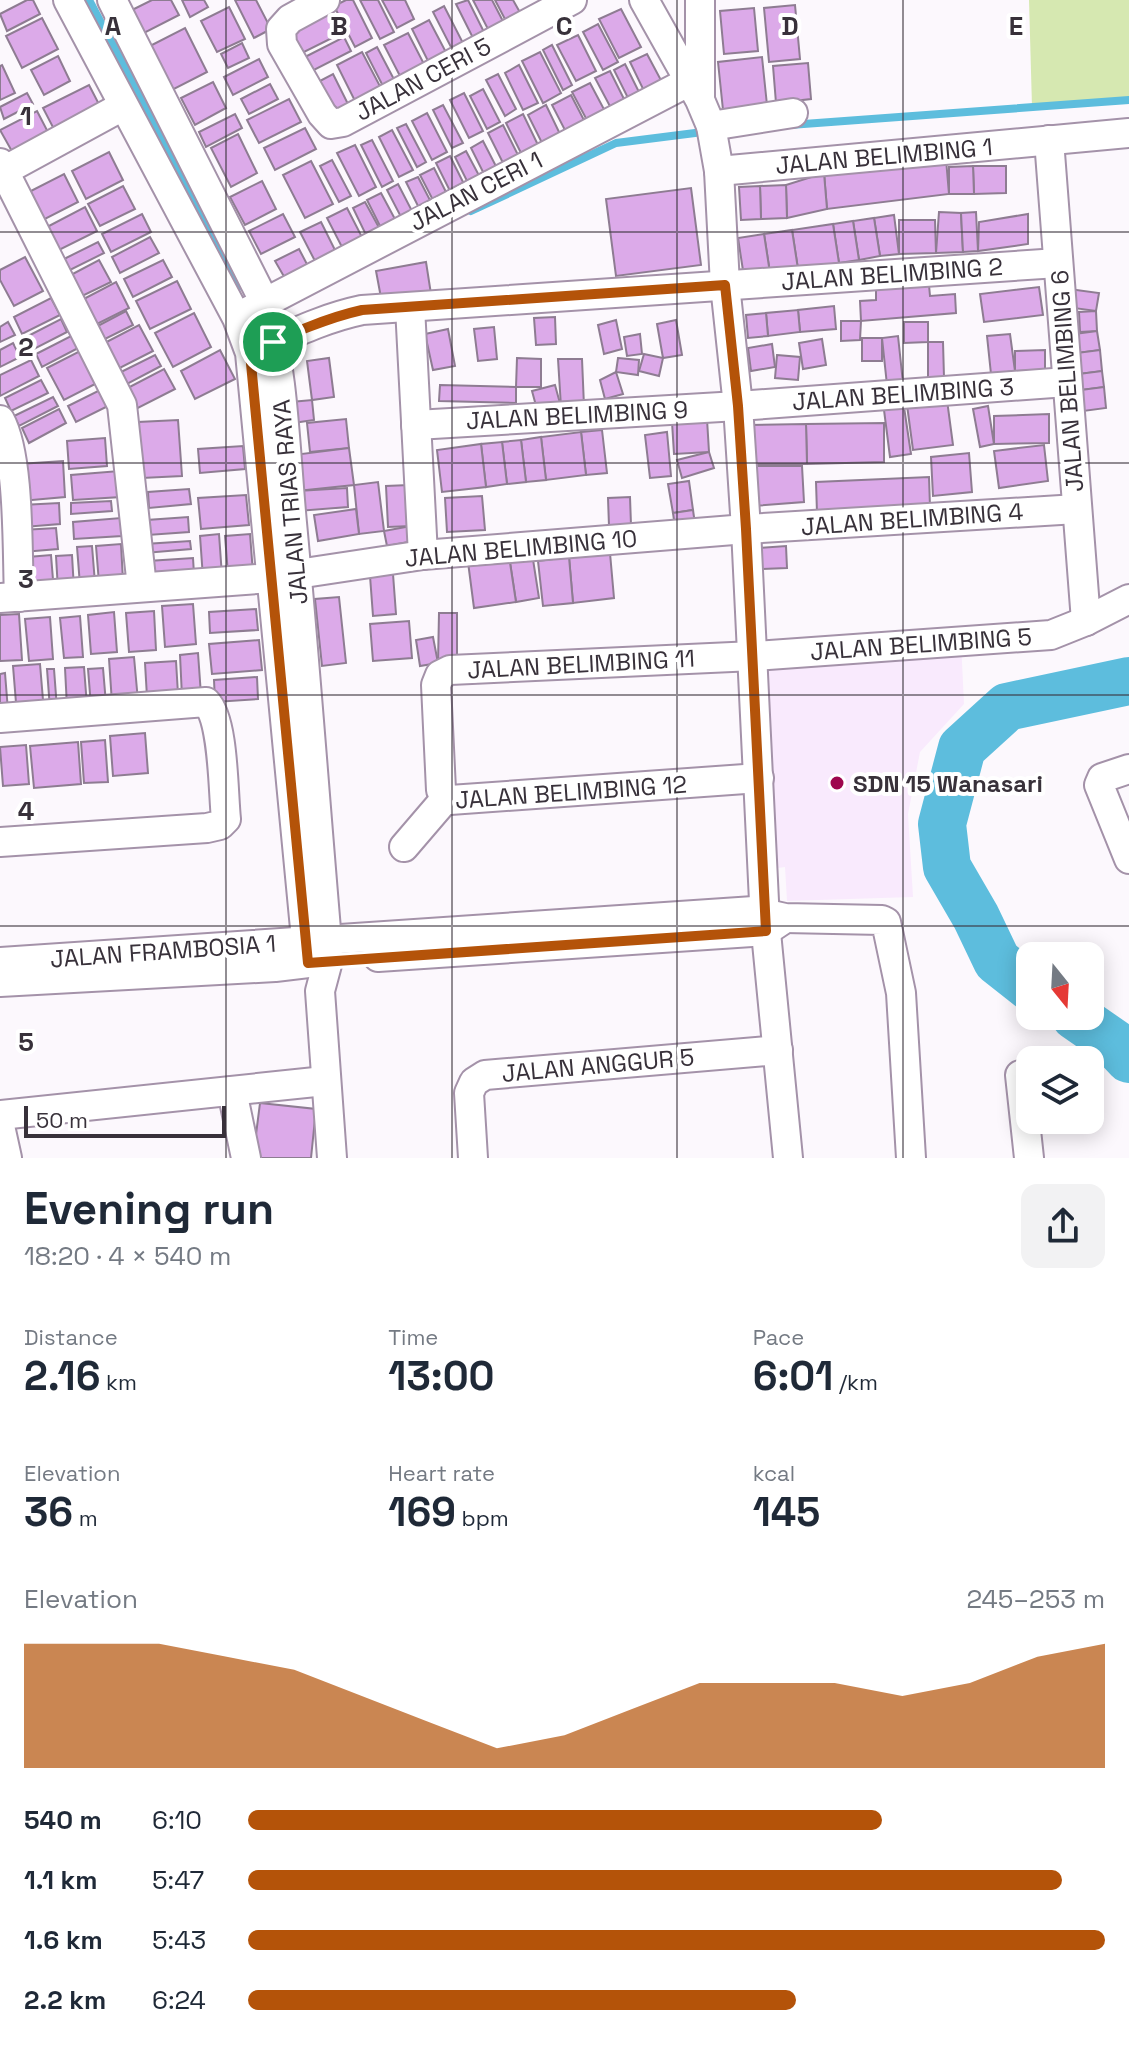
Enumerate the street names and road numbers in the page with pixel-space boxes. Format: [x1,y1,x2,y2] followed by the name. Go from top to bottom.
[350,30,496,128] street label: JALAN CERI 5
[774,131,994,181] street label: JALAN BELIMBING 1
[404,144,548,238] street label: JALAN CERI 1
[780,251,1004,297] street label: JALAN BELIMBING 2
[1044,269,1090,493] street label: JALAN BELIMBING 6
[791,371,1015,417] street label: JALAN BELIMBING 3
[465,394,689,436] street label: JALAN BELIMBING 9
[266,398,314,606] street label: JALAN TRIAS RAYA
[800,496,1024,542] street label: JALAN BELIMBING 4
[404,522,638,574] street label: JALAN BELIMBING 10
[809,621,1033,667] street label: JALAN BELIMBING 5
[466,643,696,685] street label: JALAN BELIMBING 11
[454,768,688,816] street label: JALAN BELIMBING 12
[49,928,277,974] street label: JALAN FRAMBOSIA 1
[500,1041,696,1089] street label: JALAN ANGGUR 5

